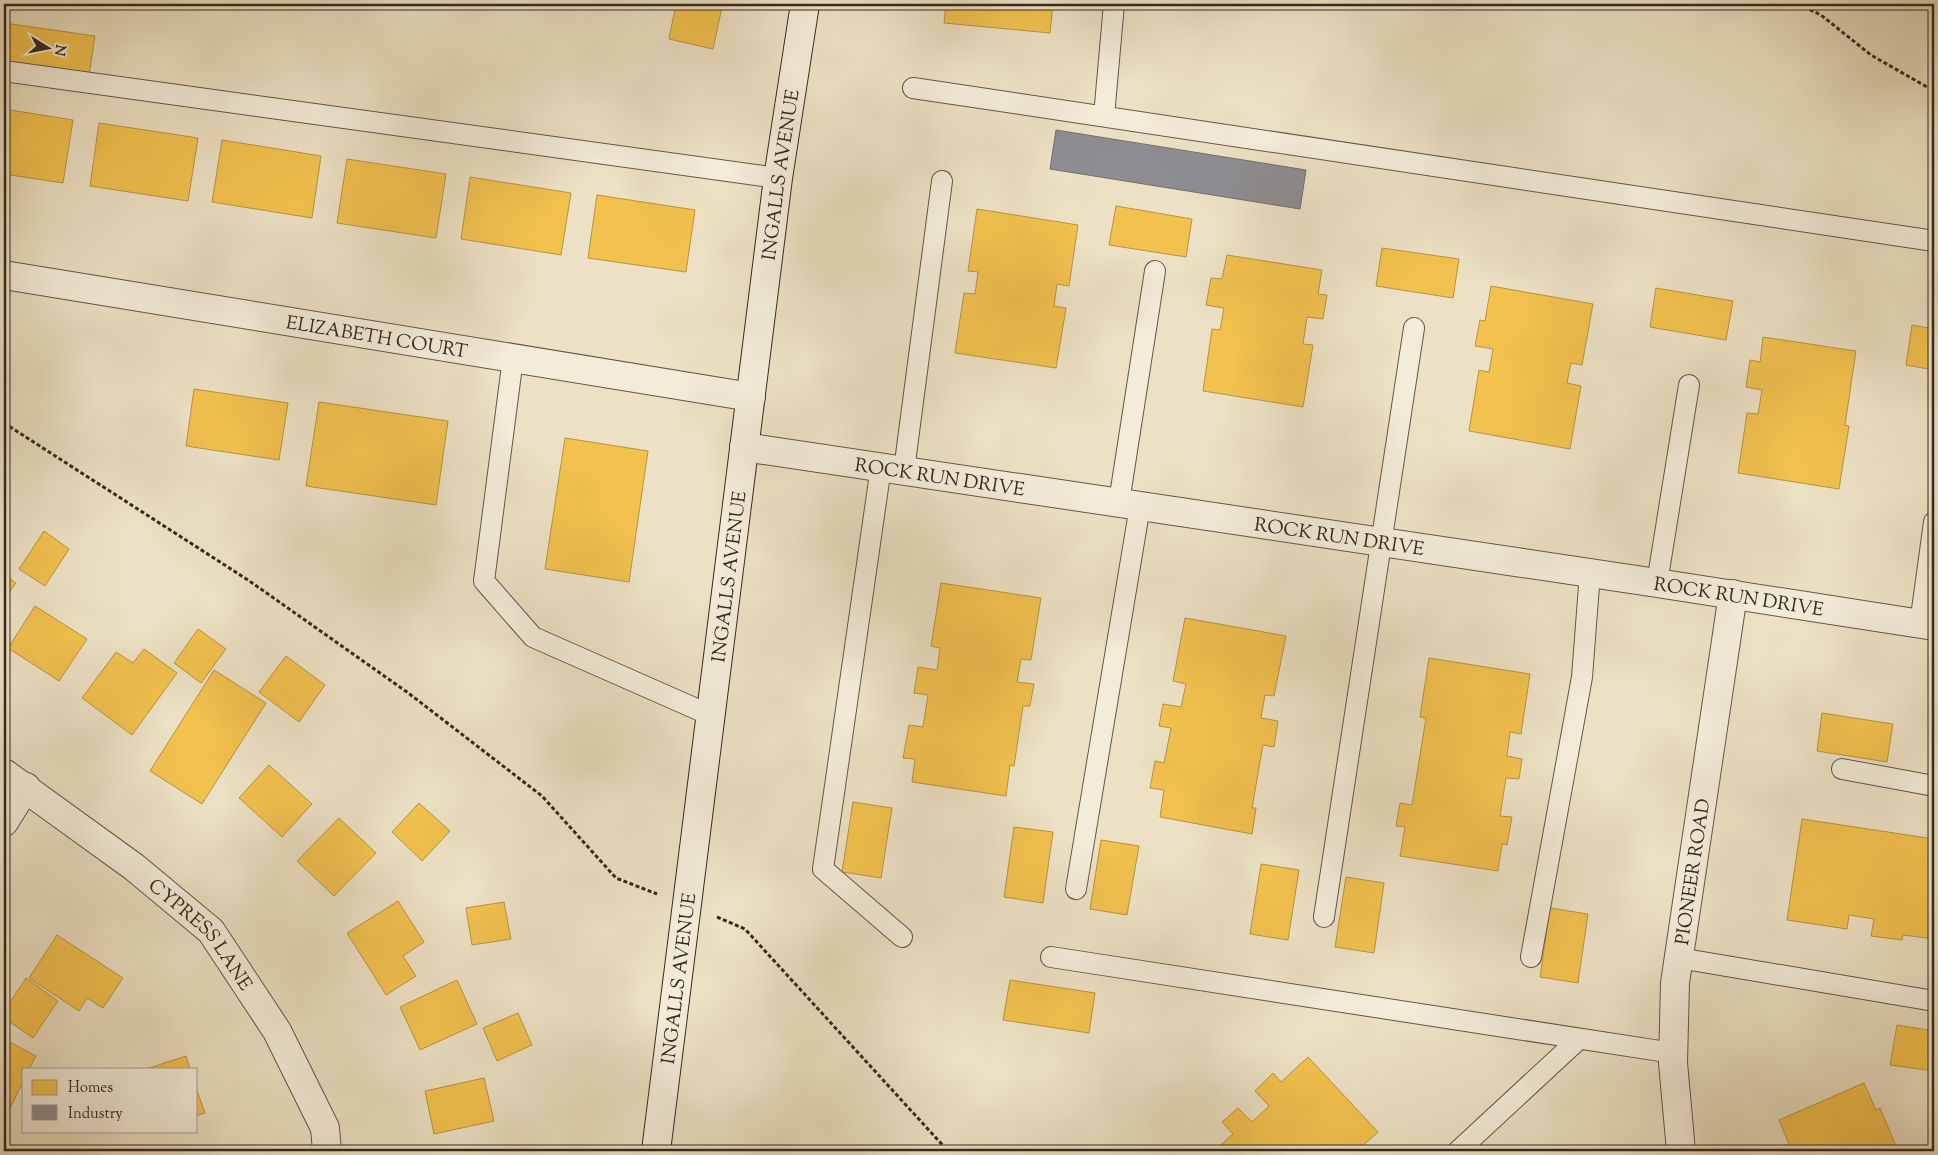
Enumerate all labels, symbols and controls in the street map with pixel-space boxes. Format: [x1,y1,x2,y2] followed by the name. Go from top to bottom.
[22,22,72,72] north arrow
[48,43,70,57] text: N
[757,87,808,262] street label: INGALLS AVENUE
[284,310,469,367] street label: ELIZABETH COURT
[853,453,1027,505] street label: ROCK RUN DRIVE
[706,489,755,664] street label: INGALLS AVENUE
[1252,512,1426,564] street label: ROCK RUN DRIVE
[1652,572,1826,625] street label: ROCK RUN DRIVE
[1670,797,1718,947] street label: PIONEER ROAD
[142,873,258,997] street label: CYPRESS LANE
[656,891,704,1066] street label: INGALLS AVENUE
[22,1068,198,1132] legend
[68,1078,113,1099] text: Homes
[68,1104,123,1125] text: Industry

